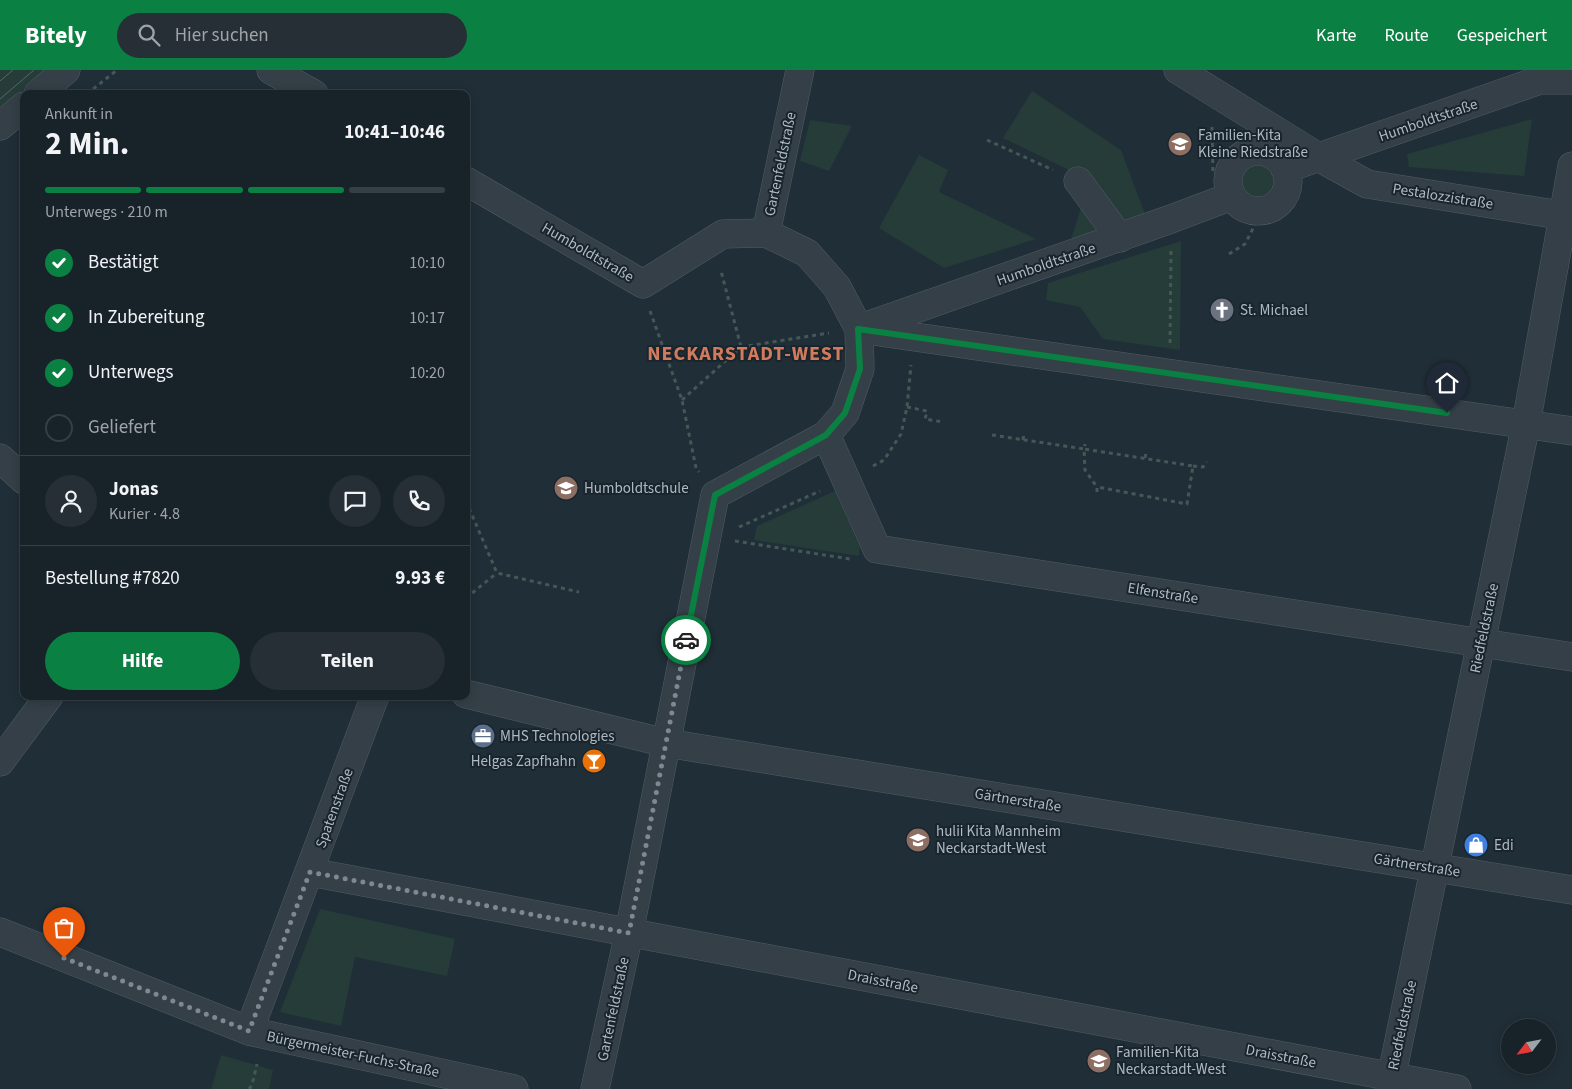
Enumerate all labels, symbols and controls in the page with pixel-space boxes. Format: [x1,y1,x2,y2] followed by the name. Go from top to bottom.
[117,13,467,58] search box
[25,18,87,53] text: Bitely
[135,21,163,49] icon: search
[175,22,269,49] text: Hier suchen
[1316,23,1356,48] text: Karte
[1384,23,1429,48] text: Route
[1457,23,1547,48] text: Gespeichert
[1376,94,1480,147] street label: Humboldtstraße
[45,103,113,125] text: Ankunft in
[759,110,802,218] street label: Gartenfeldstraße
[344,119,445,146] text: 10:41–10:46
[45,121,129,167] text: 2 Min.
[1198,125,1308,163] place label: Familien-Kita Kleine Riedstraße
[1167,131,1193,157] school or university icon: Familien-Kita Kleine Riedstraße
[1391,178,1495,215] street label: Pestalozzistraße
[45,201,168,223] text: Unterwegs · 210 m
[538,217,638,287] street label: Humboldtstraße
[994,238,1098,291] street label: Humboldtstraße
[45,249,73,277] icon: check
[88,249,159,276] text: Bestätigt
[409,252,445,274] text: 10:10
[1209,297,1235,323] church icon: St. Michael
[1240,300,1308,321] place label: St. Michael
[45,304,73,332] icon: check
[88,304,205,331] text: In Zubereitung
[409,307,445,329] text: 10:17
[647,340,845,368] district label: NECKARSTADT-WEST
[45,359,73,387] icon: check
[88,359,174,386] text: Unterwegs
[409,362,445,384] text: 10:20
[1426,362,1468,413] pin
[1433,369,1461,397] icon: home
[88,414,156,441] text: Geliefert
[45,475,97,527] button: person
[329,475,381,527] button: chat
[393,475,445,527] button: phone
[553,475,579,501] school or university icon: Humboldtschule
[109,476,159,503] text: Jonas
[584,478,689,499] place label: Humboldtschule
[109,503,180,525] text: Kurier · 4.8
[45,565,180,592] text: Bestellung #7820
[395,565,445,592] text: 9.93 €
[1126,578,1200,609] street label: Elfenstraße
[1465,581,1504,675] street label: Riedfeldstraße
[661,615,711,665] courier
[672,626,700,654] icon: car
[45,632,240,690] button: Hilfe
[250,632,445,690] button: Teilen
[470,723,496,749] office icon: MHS Technologies
[500,726,614,747] place label: MHS Technologies
[581,748,607,774] bar icon: Helgas Zapfhahn
[471,751,576,772] place label: Helgas Zapfhahn
[310,765,359,851] street label: Spatenstraße
[973,783,1063,818] street label: Gärtnerstraße
[936,821,1061,859] place label: hulii Kita Mannheim Neckarstadt-West
[905,827,931,853] school or university icon: hulii Kita Mannheim Neckarstadt-West
[1463,832,1489,858] shop icon: Edi
[1494,835,1514,856] place label: Edi
[1372,848,1462,883] street label: Gärtnerstraße
[43,907,85,958] pin
[50,914,78,942] icon: bag
[592,955,635,1063] street label: Gartenfeldstraße
[846,964,920,999] street label: Draisstraße
[1383,978,1422,1072] street label: Riedfeldstraße
[1501,1019,1556,1074] north arrow
[1501,1019,1556,1074] map controls
[265,1026,441,1083] street label: Bürgermeister-Fuchs-Straße
[1244,1039,1318,1074] street label: Draisstraße
[1116,1042,1226,1080] place label: Familien-Kita Neckarstadt-West
[1086,1048,1112,1074] school or university icon: Familien-Kita Neckarstadt-West

